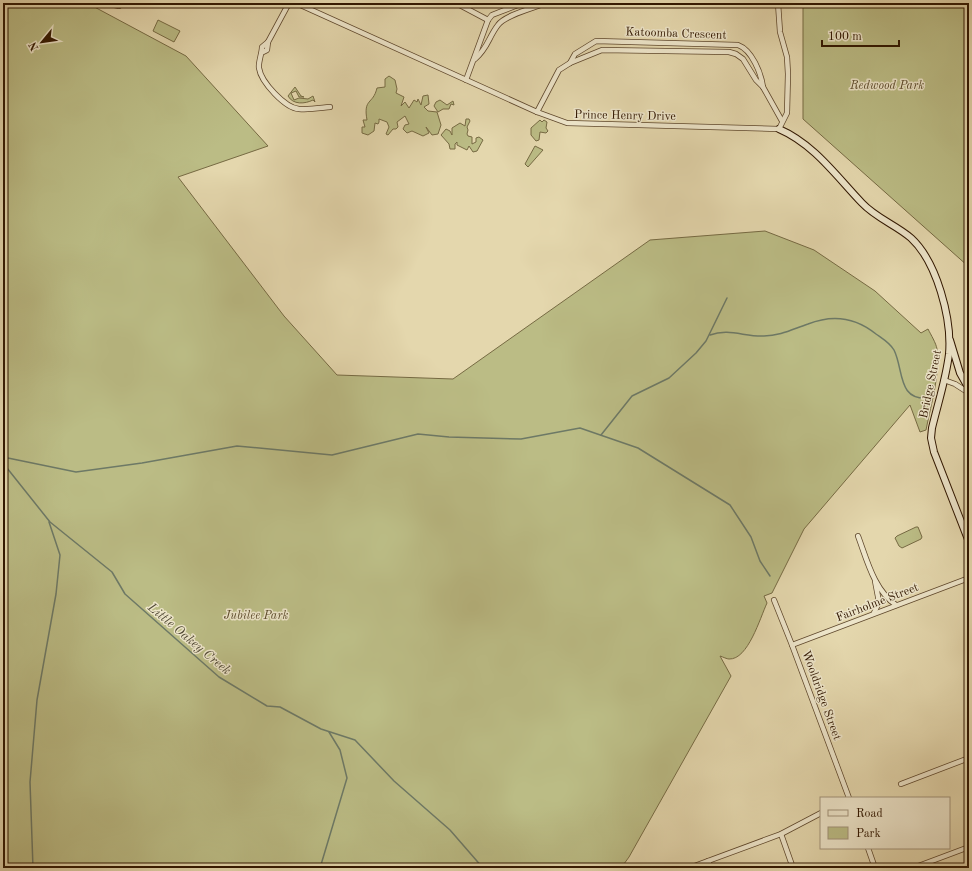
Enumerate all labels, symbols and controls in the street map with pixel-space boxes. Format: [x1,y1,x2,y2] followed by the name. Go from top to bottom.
[22,22,62,62] north arrow
[822,22,899,48] scale bar
[625,26,727,42] street label: Katoomba Crescent
[828,31,862,43] text: 100 m
[27,39,41,52] text: N
[849,80,924,92] park label: Redwood Park
[574,109,676,123] street label: Prince Henry Drive
[918,349,944,420] street label: Bridge Street
[834,582,920,624] street label: Fairholme Street
[144,600,233,677] water label: Little Oakey Creek
[224,610,288,622] park label: Jubilee Park
[799,649,843,742] street label: Wooldridge Street
[820,797,950,849] legend
[856,808,883,820] text: Road
[856,828,881,840] text: Park

